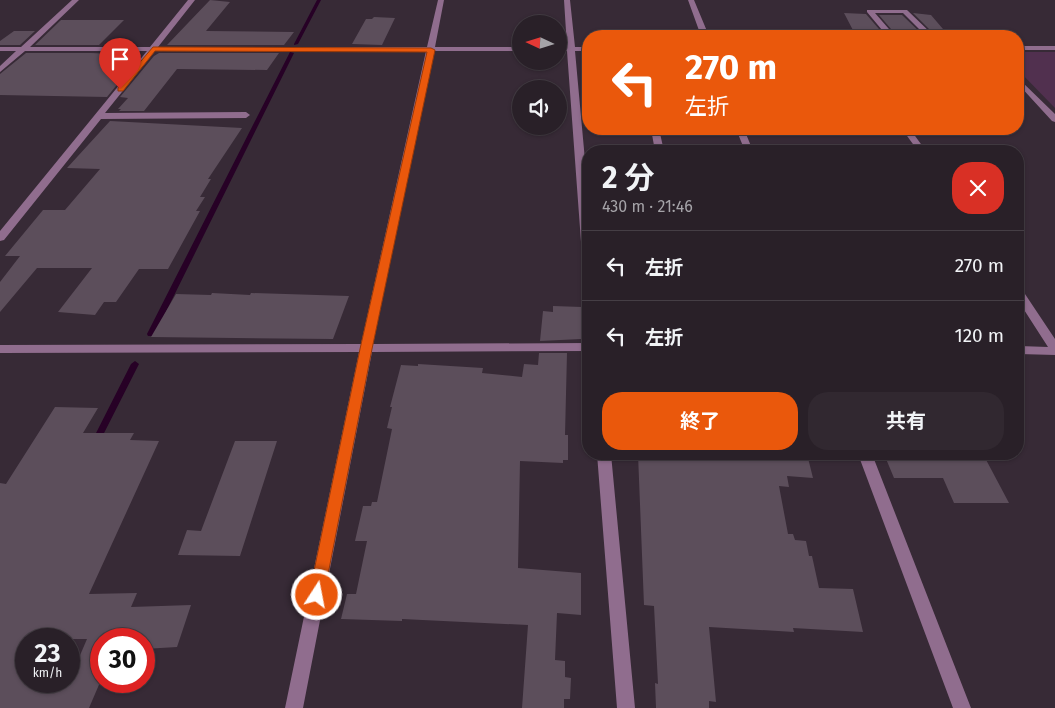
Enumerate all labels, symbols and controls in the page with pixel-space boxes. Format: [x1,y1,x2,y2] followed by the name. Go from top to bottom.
[512,15,568,70] north arrow
[512,15,567,135] map controls
[99,38,141,89] pin
[106,45,134,73] icon: arrive
[685,46,777,88] text: 270 m
[602,50,667,115] icon: left
[512,80,567,135] button: sound
[685,93,729,120] text: 左折
[602,160,655,196] text: 2 分
[952,162,1004,214] button: close
[602,197,693,216] text: 430 m · 21:46
[602,252,630,280] icon: left
[955,254,1004,277] text: 270 m
[645,256,683,279] text: 左折
[602,322,630,350] icon: left
[954,324,1004,347] text: 120 m
[645,326,683,349] text: 左折
[602,392,798,450] button: 終了
[808,392,1004,450] button: 共有
[290,568,342,620] position arrow
[90,628,155,693] speed limit sign: 30
[35,639,60,669] text: 23
[33,666,62,680] text: km/h

